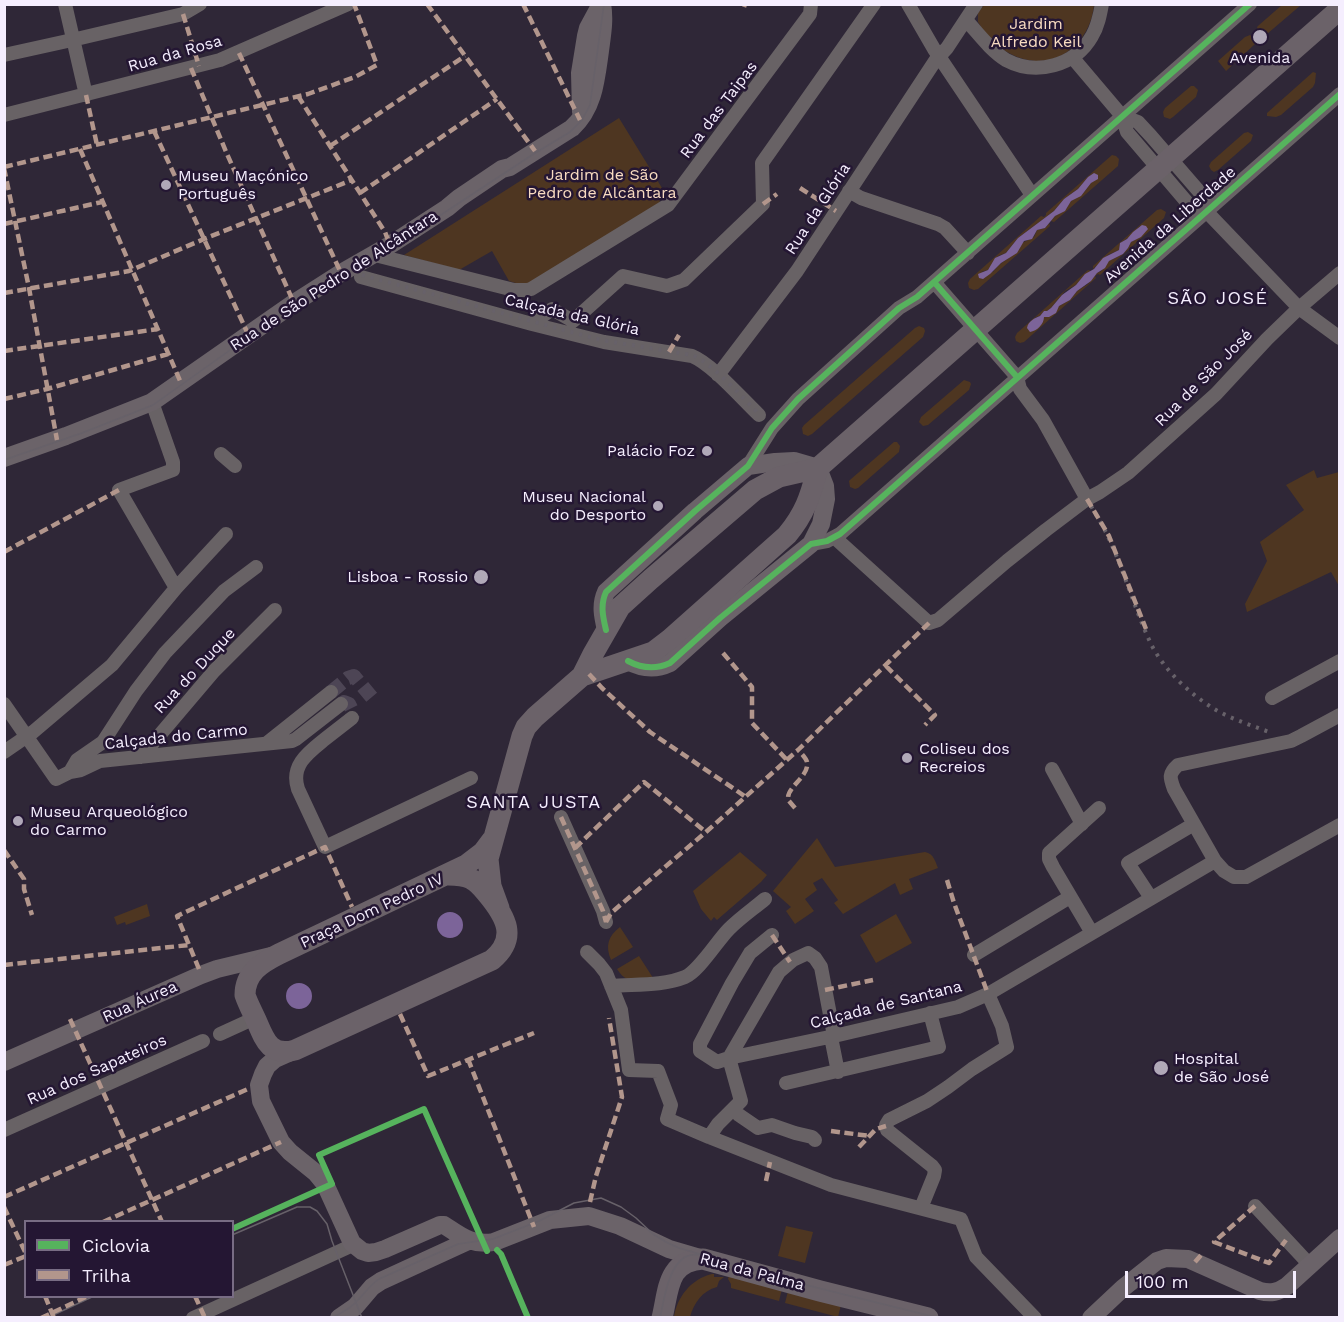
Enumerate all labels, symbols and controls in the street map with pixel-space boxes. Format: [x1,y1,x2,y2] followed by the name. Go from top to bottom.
[991,14,1081,52] park label: Jardim Alfredo Keil
[1251,28,1269,46] marker: Avenida
[126,31,224,77] street label: Rua da Rosa
[1230,48,1290,68] place label: Avenida
[676,58,762,162] street label: Rua das Taipas
[781,160,855,258] street label: Rua da Glória
[1100,162,1240,288] street label: Avenida da Liberdade
[527,165,677,203] park label: Jardim de São Pedro de Alcântara
[178,166,308,204] place label: Museu Maçónico Português
[159,178,173,192] marker: Museu Maçónico Português
[227,207,441,355] street label: Rua de São Pedro de Alcântara
[1167,288,1269,310] district label: SÃO JOSÉ
[503,290,641,340] street label: Calçada da Glória
[1151,325,1257,431] street label: Rua de São José
[607,441,695,461] place label: Palácio Foz
[700,444,714,458] marker: Palácio Foz
[522,487,646,525] place label: Museu Nacional do Desporto
[651,499,665,513] marker: Museu Nacional do Desporto
[347,567,468,587] place label: Lisboa - Rossio
[472,568,490,586] marker: Lisboa - Rossio
[150,624,240,718] street label: Rua do Duque
[103,720,249,754] street label: Calçada do Carmo
[919,739,1010,777] place label: Coliseu dos Recreios
[900,751,914,765] marker: Coliseu dos Recreios
[466,792,602,814] district label: SANTA JUSTA
[30,802,188,840] place label: Museu Arqueológico do Carmo
[11,814,25,828] marker: Museu Arqueológico do Carmo
[297,869,447,953] street label: Praça Dom Pedro IV
[100,977,180,1027] street label: Rua Áurea
[808,977,964,1033] street label: Calçada de Santana
[24,1031,170,1109] street label: Rua dos Sapateiros
[1174,1049,1269,1087] place label: Hospital de São José
[1152,1059,1170,1077] marker: Hospital de São José
[24,1220,234,1298] legend
[82,1235,150,1256] text: Ciclovia
[698,1249,806,1295] street label: Rua da Palma
[1128,1259,1299,1297] scale bar
[82,1265,131,1286] text: Trilha
[1136,1271,1189,1292] text: 100 m

